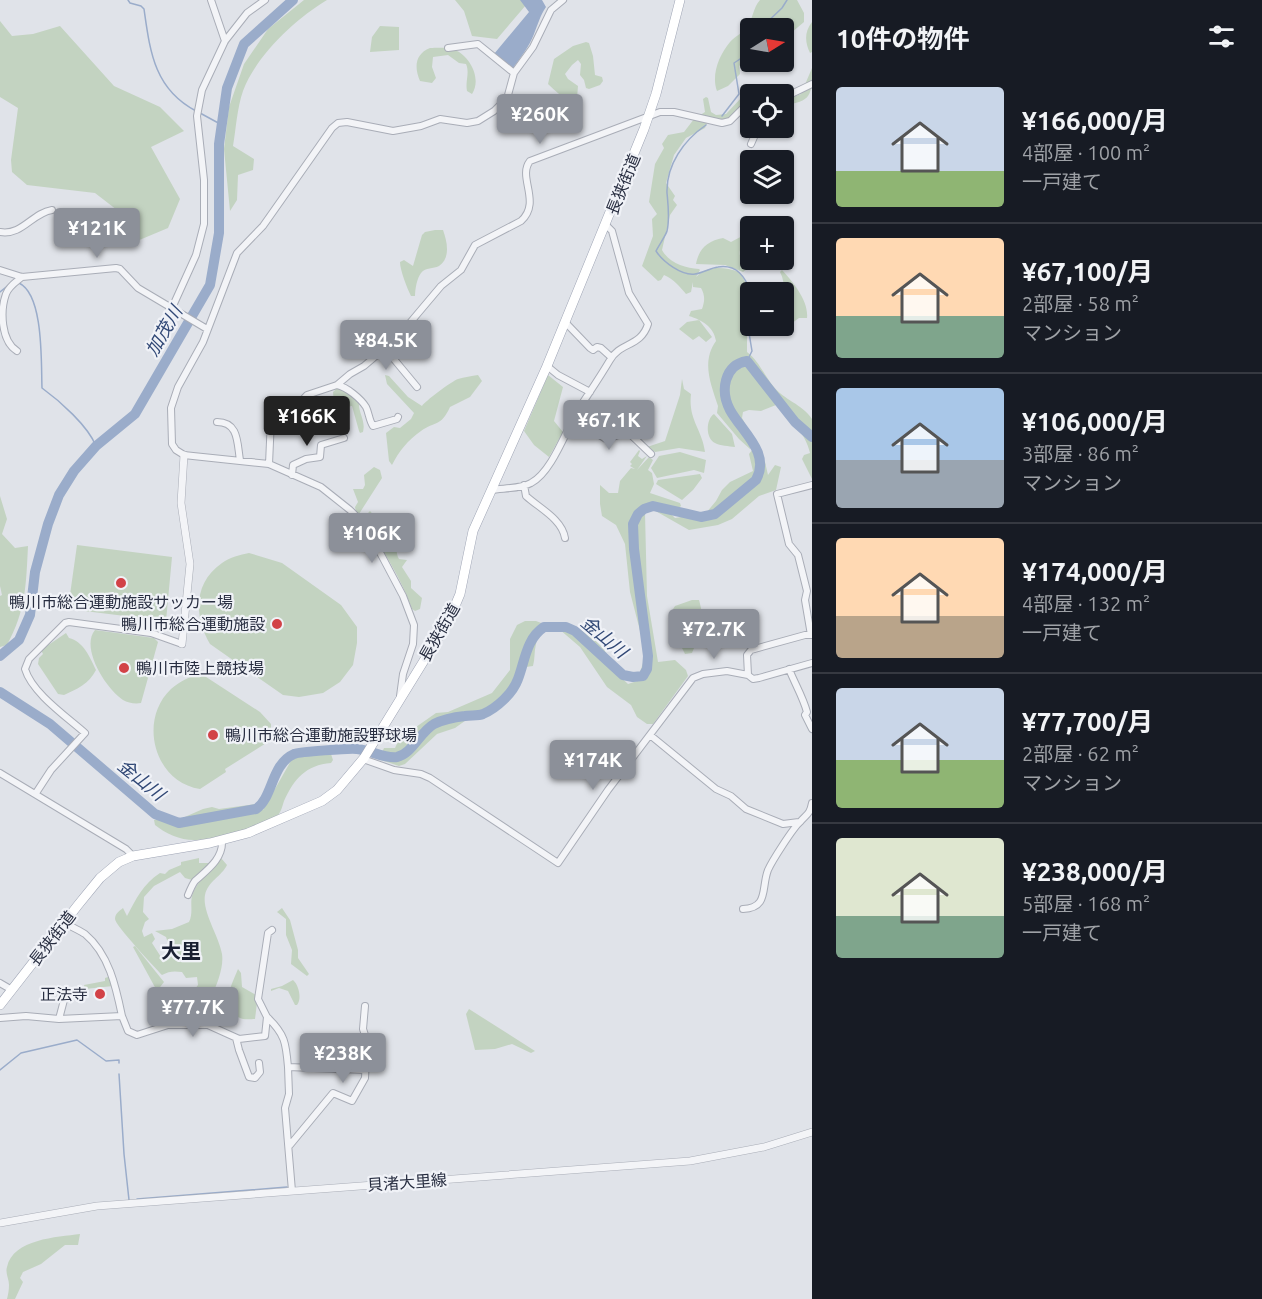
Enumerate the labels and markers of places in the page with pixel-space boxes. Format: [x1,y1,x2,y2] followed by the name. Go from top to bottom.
[498,94,582,145] pin: ¥260K
[55,208,139,259] pin: ¥121K
[337,320,435,371] pin: ¥84.5K
[265,396,349,447] pin: ¥166K
[560,400,658,451] pin: ¥67.1K
[330,513,414,564] pin: ¥106K
[114,576,128,590] marker: 鴨川市総合運動施設サッカー場
[9,593,233,611] place label: 鴨川市総合運動施設サッカー場
[665,609,763,660] pin: ¥72.7K
[121,615,265,633] place label: 鴨川市総合運動施設
[270,617,284,631] marker: 鴨川市総合運動施設
[136,659,264,677] place label: 鴨川市陸上競技場
[117,661,131,675] marker: 鴨川市陸上競技場
[225,726,417,744] place label: 鴨川市総合運動施設野球場
[206,728,220,742] marker: 鴨川市総合運動施設野球場
[551,740,635,791] pin: ¥174K
[40,985,88,1003] place label: 正法寺
[93,987,107,1001] marker: 正法寺
[144,987,242,1038] pin: ¥77.7K
[301,1033,385,1084] pin: ¥238K

